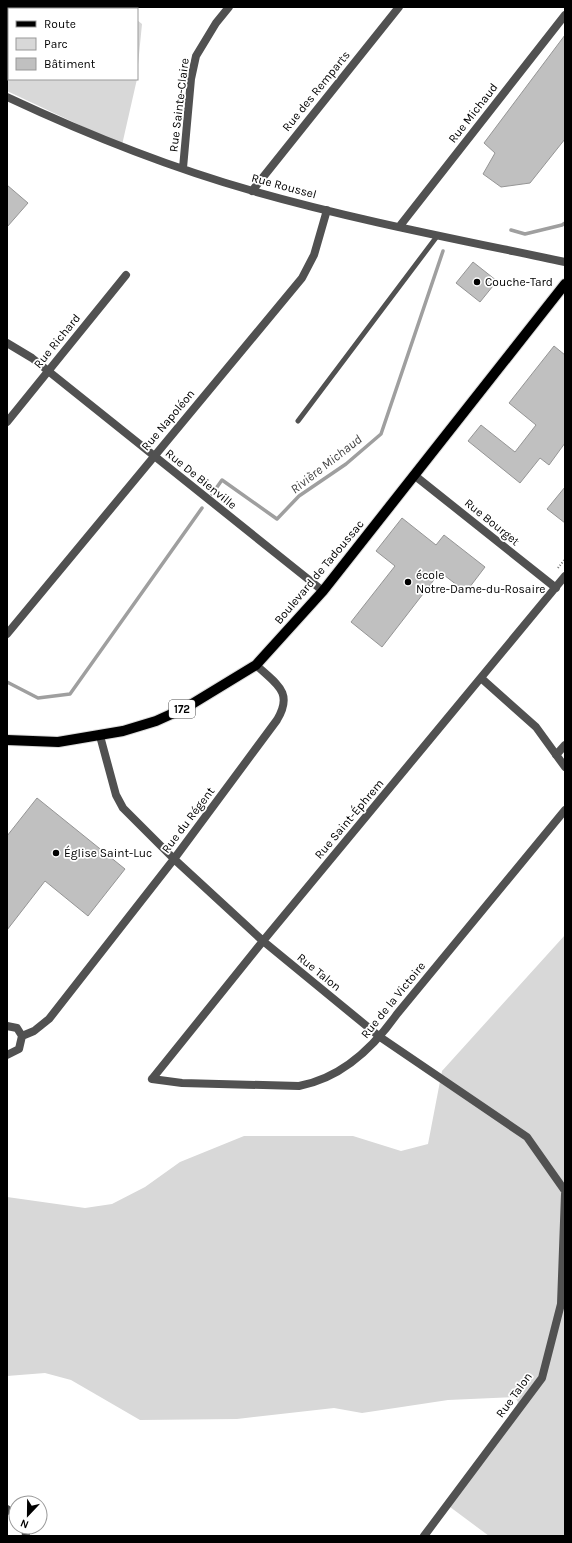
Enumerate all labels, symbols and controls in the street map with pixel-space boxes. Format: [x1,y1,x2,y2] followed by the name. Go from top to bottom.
[8,8,138,80] legend
[44,17,76,31] text: Route
[44,37,68,51] text: Parc
[279,48,353,134] street label: Rue des Remparts
[44,57,96,71] text: Bâtiment
[166,57,192,153] street label: Rue Sainte-Claire
[445,80,501,146] street label: Rue Michaud
[250,171,318,201] street label: Rue Roussel
[485,275,553,289] place label: Couche-Tard
[472,277,482,287] marker: Couche-Tard
[31,311,83,371] street label: Rue Richard
[138,387,198,453] street label: Rue Napoléon
[287,431,365,497] water label: Rivière Michaud
[163,446,239,512] street label: Rue De Bienville
[462,496,523,549] street label: Rue Bourget
[271,517,367,627] street label: Boulevard de Tadoussac
[416,568,546,596] place label: école Notre-Dame-du-Rosaire
[403,577,413,587] marker: école Notre-Dame-du-Rosaire
[169,700,195,718] road number: 172
[311,776,386,862] street label: Rue Saint-Éphrem
[159,784,218,856] street label: Rue du Régent
[64,845,152,860] place label: Église Saint-Luc
[51,848,61,858] marker: Église Saint-Luc
[294,950,344,994] street label: Rue Talon
[358,959,428,1041] street label: Rue de la Victoire
[493,1370,535,1420] street label: Rue Talon
[8,1495,48,1535] north arrow
[18,1516,31,1531] text: N

